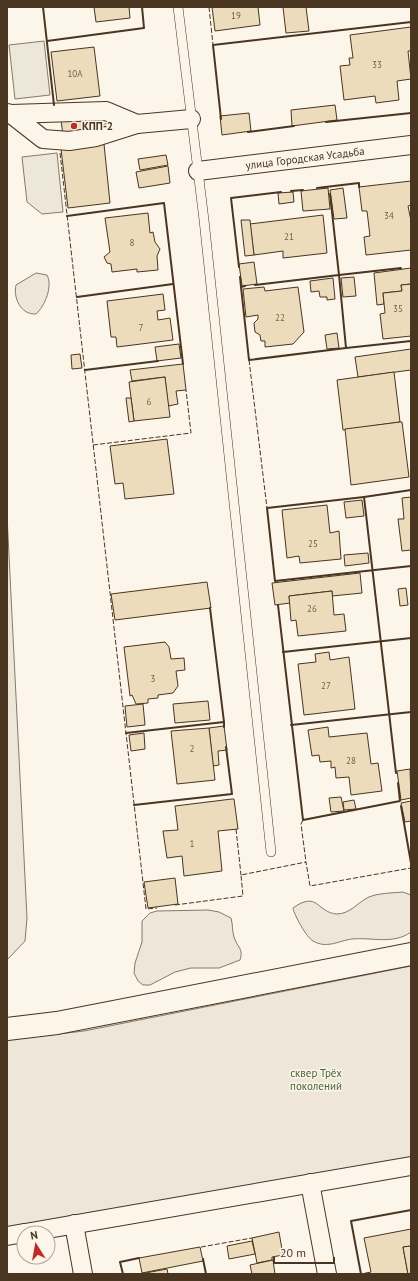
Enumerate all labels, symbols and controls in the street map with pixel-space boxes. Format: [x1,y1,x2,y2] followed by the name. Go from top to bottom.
[231,10,241,21] house number: 19
[372,59,382,70] house number: 33
[67,68,83,79] house number: 10А
[82,119,113,133] place label: КПП-2
[69,121,79,131] marker: КПП-2
[245,144,365,172] street label: улица Городская Усадьба
[384,210,394,221] house number: 34
[284,231,294,242] house number: 21
[130,237,135,248] house number: 8
[393,303,403,314] house number: 35
[275,312,285,323] house number: 22
[139,322,144,333] house number: 7
[147,396,152,407] house number: 6
[308,538,318,549] house number: 25
[307,603,317,614] house number: 26
[151,673,156,684] house number: 3
[321,680,331,691] house number: 27
[190,743,195,754] house number: 2
[346,755,356,766] house number: 28
[190,838,195,849] house number: 1
[290,1066,342,1093] park label: сквер Трёх поколений
[16,1225,56,1265] north arrow
[29,1228,39,1243] text: N
[274,1239,334,1265] scale bar
[280,1245,306,1260] text: 20 m

